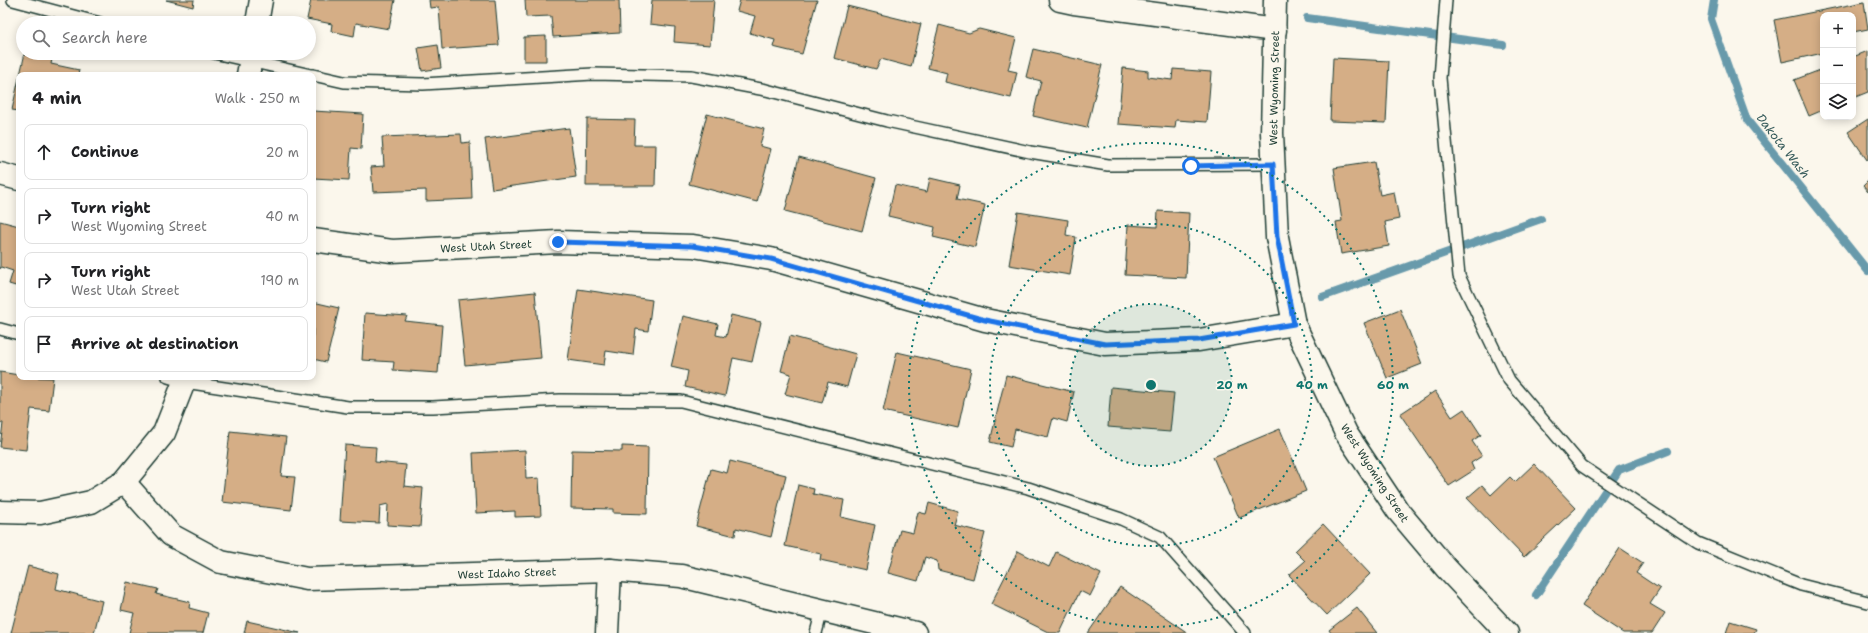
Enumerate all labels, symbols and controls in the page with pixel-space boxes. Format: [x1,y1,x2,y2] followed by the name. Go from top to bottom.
[1820,12,1856,120] map controls
[1820,12,1856,48] button: +
[16,16,316,60] search box
[30,27,52,49] icon: search
[62,28,148,48] text: Search here
[1266,30,1283,146] street label: West Wyoming Street
[1820,48,1856,84] button: −
[1820,84,1856,120] button: layers
[32,87,82,109] text: 4 min
[215,90,300,107] text: Walk · 250 m
[1753,110,1813,182] water label: Dakota Wash
[33,141,55,163] icon: ahead
[71,142,139,162] text: Continue
[266,144,299,161] text: 20 m
[1182,157,1200,175] route start
[71,198,151,218] text: Turn right
[33,205,55,227] icon: right
[265,208,299,225] text: 40 m
[71,218,207,235] text: West Wyoming Street
[549,233,567,251] route end
[440,237,532,256] street label: West Utah Street
[71,262,151,282] text: Turn right
[33,269,55,291] icon: right
[260,272,299,289] text: 190 m
[71,282,179,299] text: West Utah Street
[33,333,55,355] icon: arrive
[71,334,239,354] text: Arrive at destination
[1216,377,1248,393] text: 20 m
[1296,377,1328,393] text: 40 m
[1377,377,1409,393] text: 60 m
[1144,378,1158,392] centre of rings
[1337,421,1412,526] street label: West Wyoming Street
[457,564,557,583] street label: West Idaho Street

